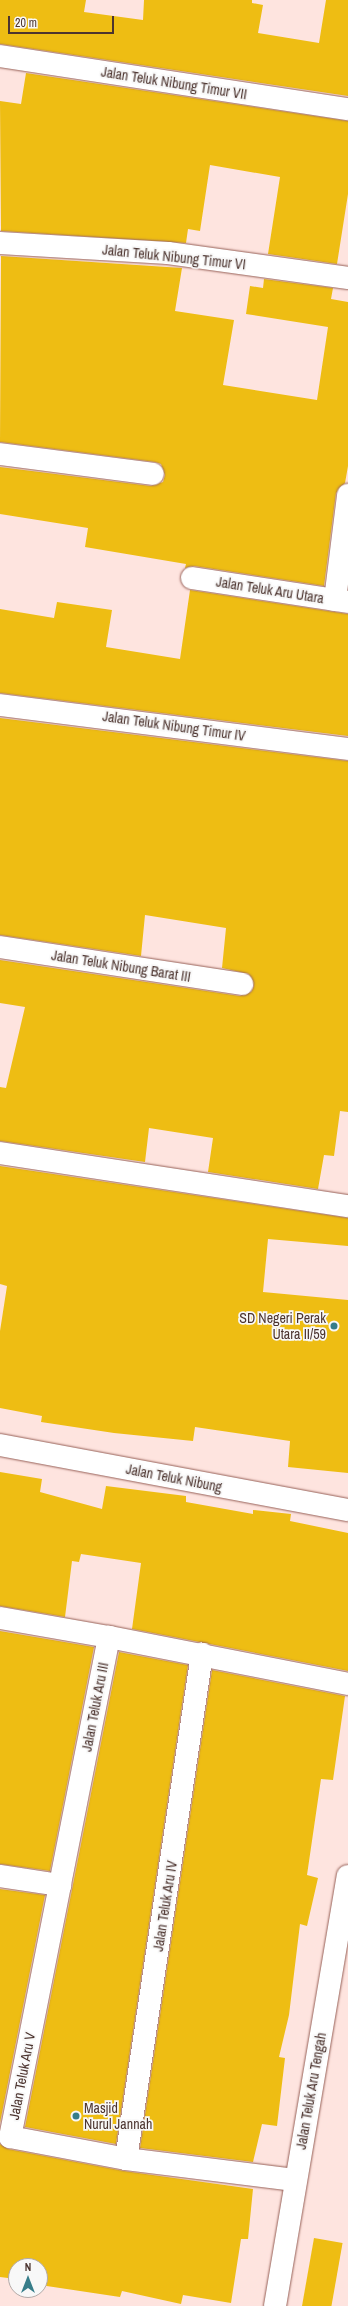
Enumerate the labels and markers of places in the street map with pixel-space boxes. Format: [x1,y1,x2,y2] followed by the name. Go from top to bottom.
[239,1310,326,1342] place label: SD Negeri Perak Utara II/59
[329,1321,339,1331] marker: SD Negeri Perak Utara II/59
[84,2100,152,2132] place label: Masjid Nurul Jannah
[71,2111,81,2121] marker: Masjid Nurul Jannah

